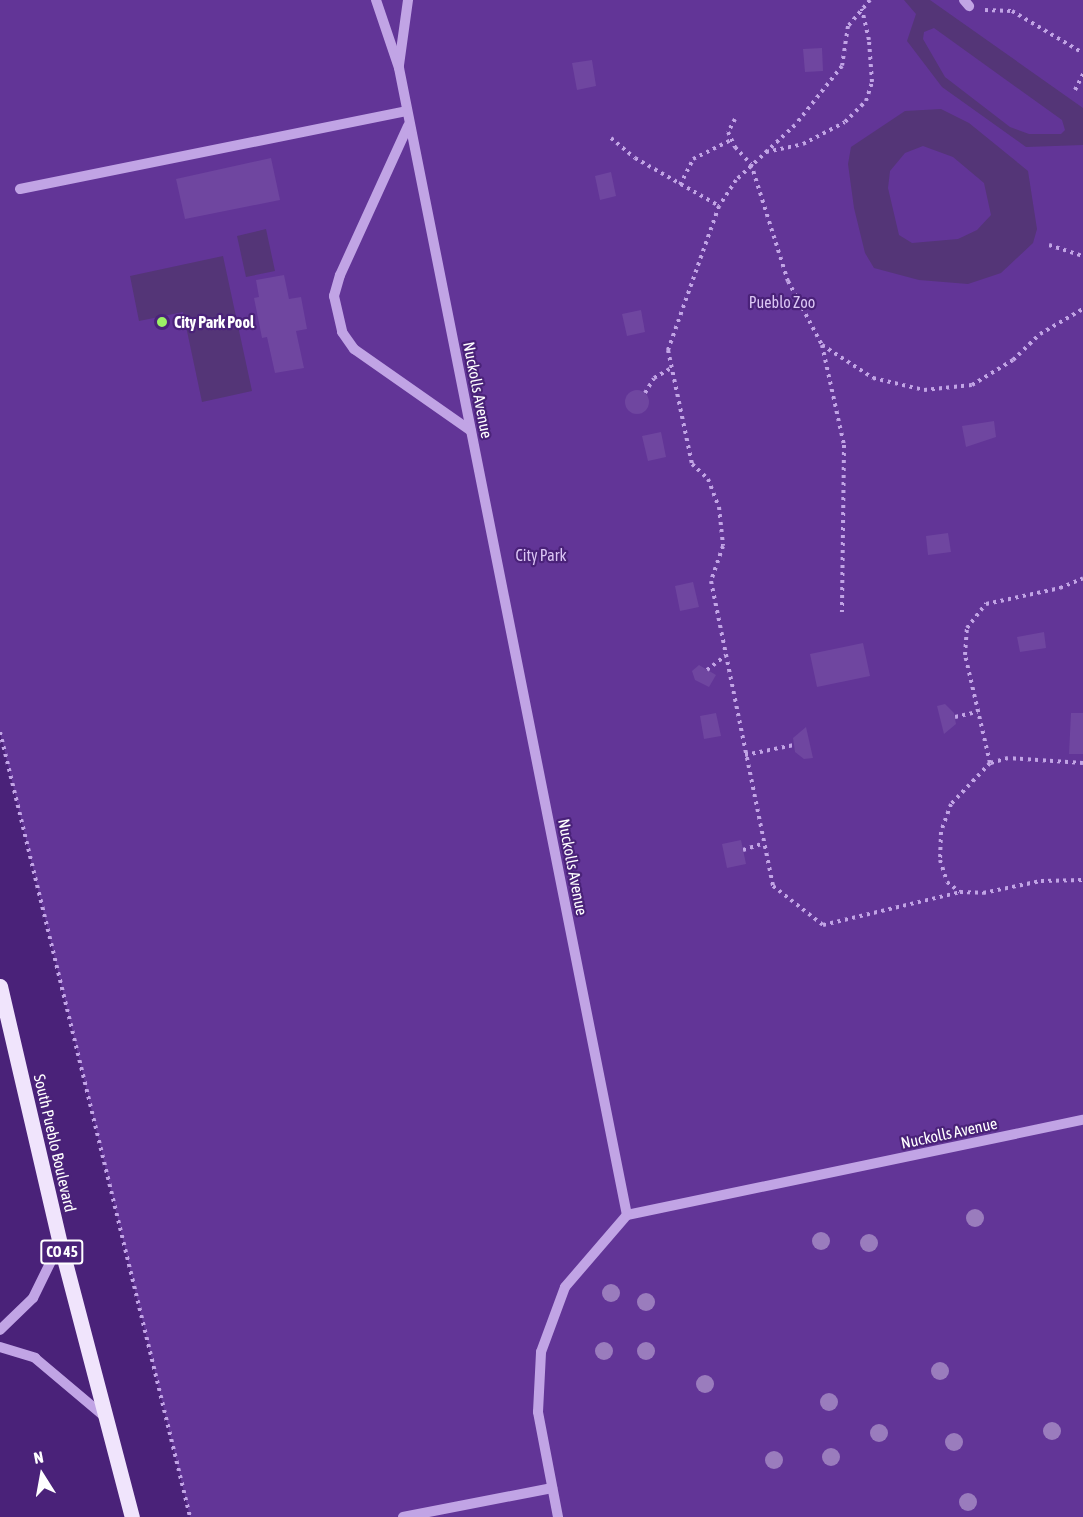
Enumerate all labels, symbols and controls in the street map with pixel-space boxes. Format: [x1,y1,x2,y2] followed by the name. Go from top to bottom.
[749,292,815,312] park label: Pueblo Zoo
[174,312,254,332] place label: City Park Pool
[155,315,169,329] marker: City Park Pool
[459,340,497,440] street label: Nuckolls Avenue
[516,545,566,565] park label: City Park
[554,817,592,917] street label: Nuckolls Avenue
[30,1072,80,1214] street label: South Pueblo Boulevard
[899,1113,999,1153] street label: Nuckolls Avenue
[40,1240,84,1264] road number: CO 45
[12,1445,72,1505] north arrow
[32,1448,45,1467] text: N

